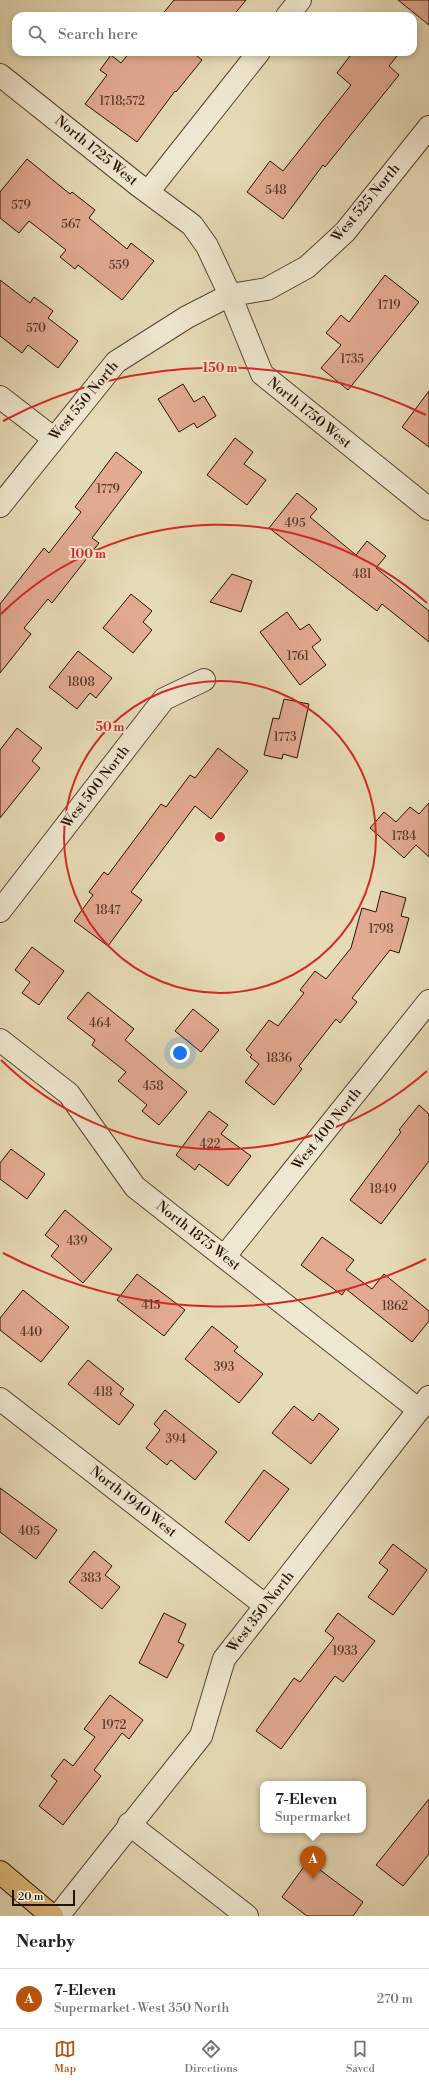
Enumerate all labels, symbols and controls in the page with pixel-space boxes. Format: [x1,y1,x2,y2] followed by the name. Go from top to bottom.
[12,12,417,56] search box
[26,23,48,45] icon: search
[58,25,138,44] text: Search here
[99,94,145,109] house number: 1718;572
[51,112,141,190] street label: North 1725 West
[327,159,405,247] street label: West 525 North
[265,183,287,198] house number: 548
[11,198,31,213] house number: 579
[61,217,81,232] house number: 567
[109,258,129,273] house number: 559
[377,298,401,313] house number: 1719
[26,321,46,336] house number: 570
[340,352,364,367] house number: 1735
[45,357,123,445] street label: West 550 North
[203,361,237,376] text: 150 m
[263,374,355,452] street label: North 1750 West
[96,482,120,497] house number: 1779
[284,516,306,531] house number: 495
[70,547,106,562] text: 100 m
[352,567,373,582] house number: 481
[287,649,310,664] house number: 1761
[67,675,95,690] house number: 1808
[95,720,125,735] text: 50 m
[273,730,297,745] house number: 1773
[57,741,134,833] street label: West 500 North
[391,829,417,844] house number: 1784
[213,830,227,844] centre of rings
[95,903,121,918] house number: 1847
[368,922,394,937] house number: 1798
[89,1016,111,1031] house number: 464
[170,1043,190,1063] your location
[266,1051,292,1066] house number: 1836
[142,1079,164,1094] house number: 458
[288,1084,366,1175] street label: West 400 North
[200,1137,221,1152] house number: 422
[370,1182,396,1197] house number: 1849
[152,1197,244,1275] street label: North 1875 West
[66,1234,88,1249] house number: 439
[142,1298,161,1313] house number: 415
[382,1299,408,1314] house number: 1862
[20,1325,42,1340] house number: 440
[214,1360,235,1375] house number: 393
[93,1385,113,1400] house number: 418
[166,1432,187,1447] house number: 394
[86,1462,180,1542] street label: North 1940 West
[18,1524,40,1539] house number: 405
[223,1567,299,1657] street label: West 350 North
[81,1571,102,1586] house number: 383
[332,1644,358,1659] house number: 1933
[102,1718,127,1733] house number: 1972
[260,1781,366,1833] popup
[275,1790,337,1809] text: 7-Eleven
[275,1809,351,1825] text: Supermarket
[300,1846,326,1879] pin: A
[12,1888,75,1907] scale bar
[18,1890,43,1904] text: 20 m
[16,1931,75,1953] text: Nearby
[54,1981,116,2000] text: 7-Eleven
[24,1991,34,2007] text: A
[377,1991,413,2007] text: 270 m
[54,2000,229,2016] text: Supermarket · West 350 North
[54,2038,76,2076] tab: Map
[185,2038,238,2076] tab: Directions
[346,2038,375,2076] tab: Saved

